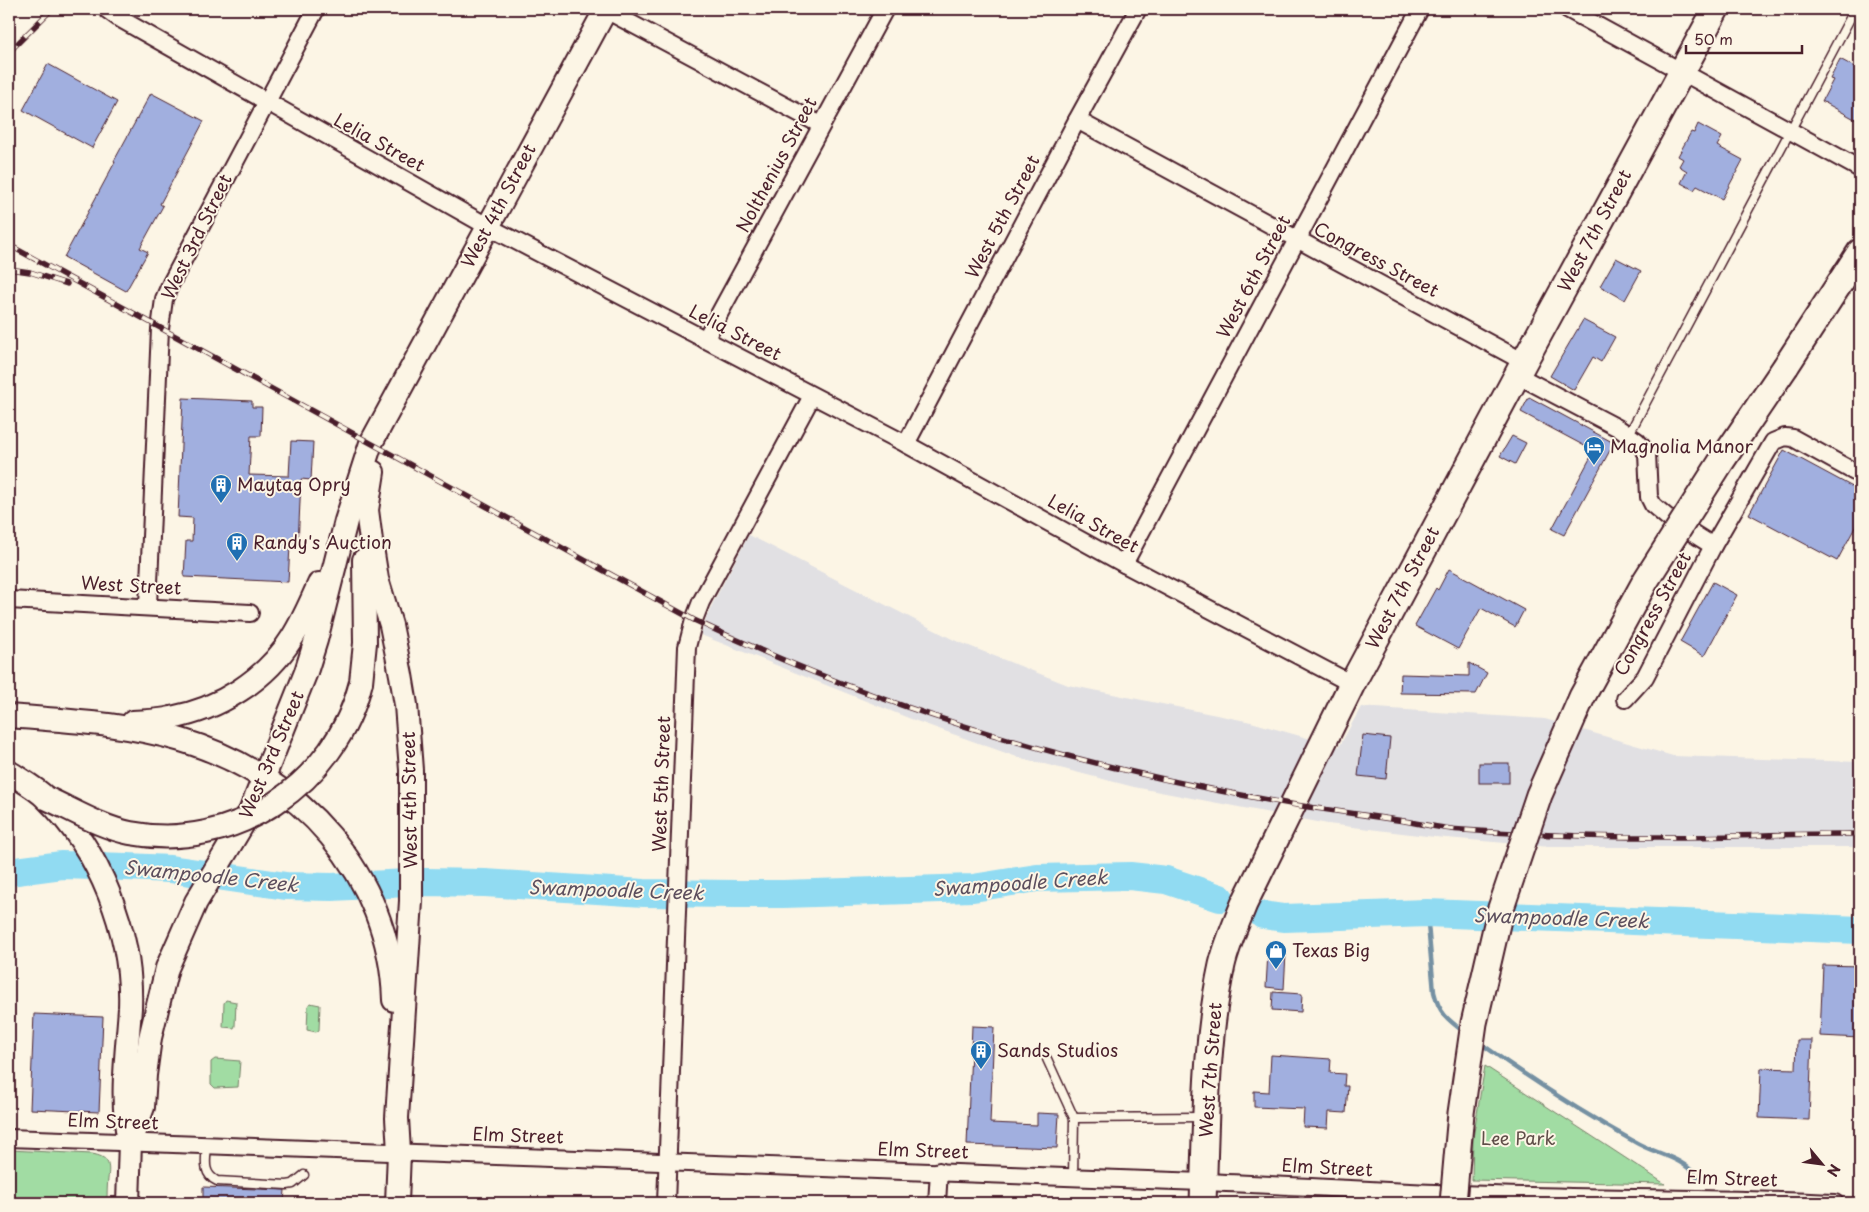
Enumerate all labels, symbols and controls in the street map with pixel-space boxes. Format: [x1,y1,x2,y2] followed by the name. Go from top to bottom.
[1686,22,1803,54] scale bar
[1694,27,1733,50] text: 50 m
[729,92,823,237] street label: Nolthenius Street
[329,106,430,178] street label: Lelia Street
[454,138,542,272] street label: West 4th Street
[958,150,1046,283] street label: West 5th Street
[1550,164,1637,296] street label: West 7th Street
[154,169,238,304] street label: West 3rd Street
[1209,210,1296,343] street label: West 6th Street
[1309,214,1444,303] street label: Congress Street
[685,297,787,367] street label: Lelia Street
[1610,432,1754,459] place label: Magnolia Manor
[1582,435,1606,466] hotel icon: Magnolia Manor
[237,470,351,497] place label: Maytag Opry
[209,473,233,504] building icon: Maytag Opry
[1043,487,1144,559] street label: Lelia Street
[1358,521,1445,653] street label: West 7th Street
[253,528,392,555] place label: Randy's Auction
[225,531,249,562] building icon: Randy's Auction
[1606,546,1697,680] street label: Congress Street
[80,568,182,601] street label: West Street
[231,686,310,823] street label: West 3rd Street
[645,715,676,853] street label: West 5th Street
[394,731,423,869] street label: West 4th Street
[123,852,301,898] water label: Swampoodle Creek
[932,862,1110,902] water label: Swampoodle Creek
[528,872,705,906] water label: Swampoodle Creek
[1473,900,1650,934] water label: Swampoodle Creek
[1292,936,1370,963] place label: Texas Big
[1264,939,1288,970] shop icon: Texas Big
[1191,1001,1228,1138] street label: West 7th Street
[997,1036,1118,1063] place label: Sands Studios
[969,1039,993,1070] building icon: Sands Studios
[67,1105,159,1136] street label: Elm Street
[472,1119,564,1150] street label: Elm Street
[1481,1124,1555,1151] park label: Lee Park
[877,1134,969,1165] street label: Elm Street
[1796,1140,1846,1190] north arrow
[1281,1151,1373,1182] street label: Elm Street
[1822,1161,1846,1180] text: N
[1686,1162,1778,1193] street label: Elm Street

